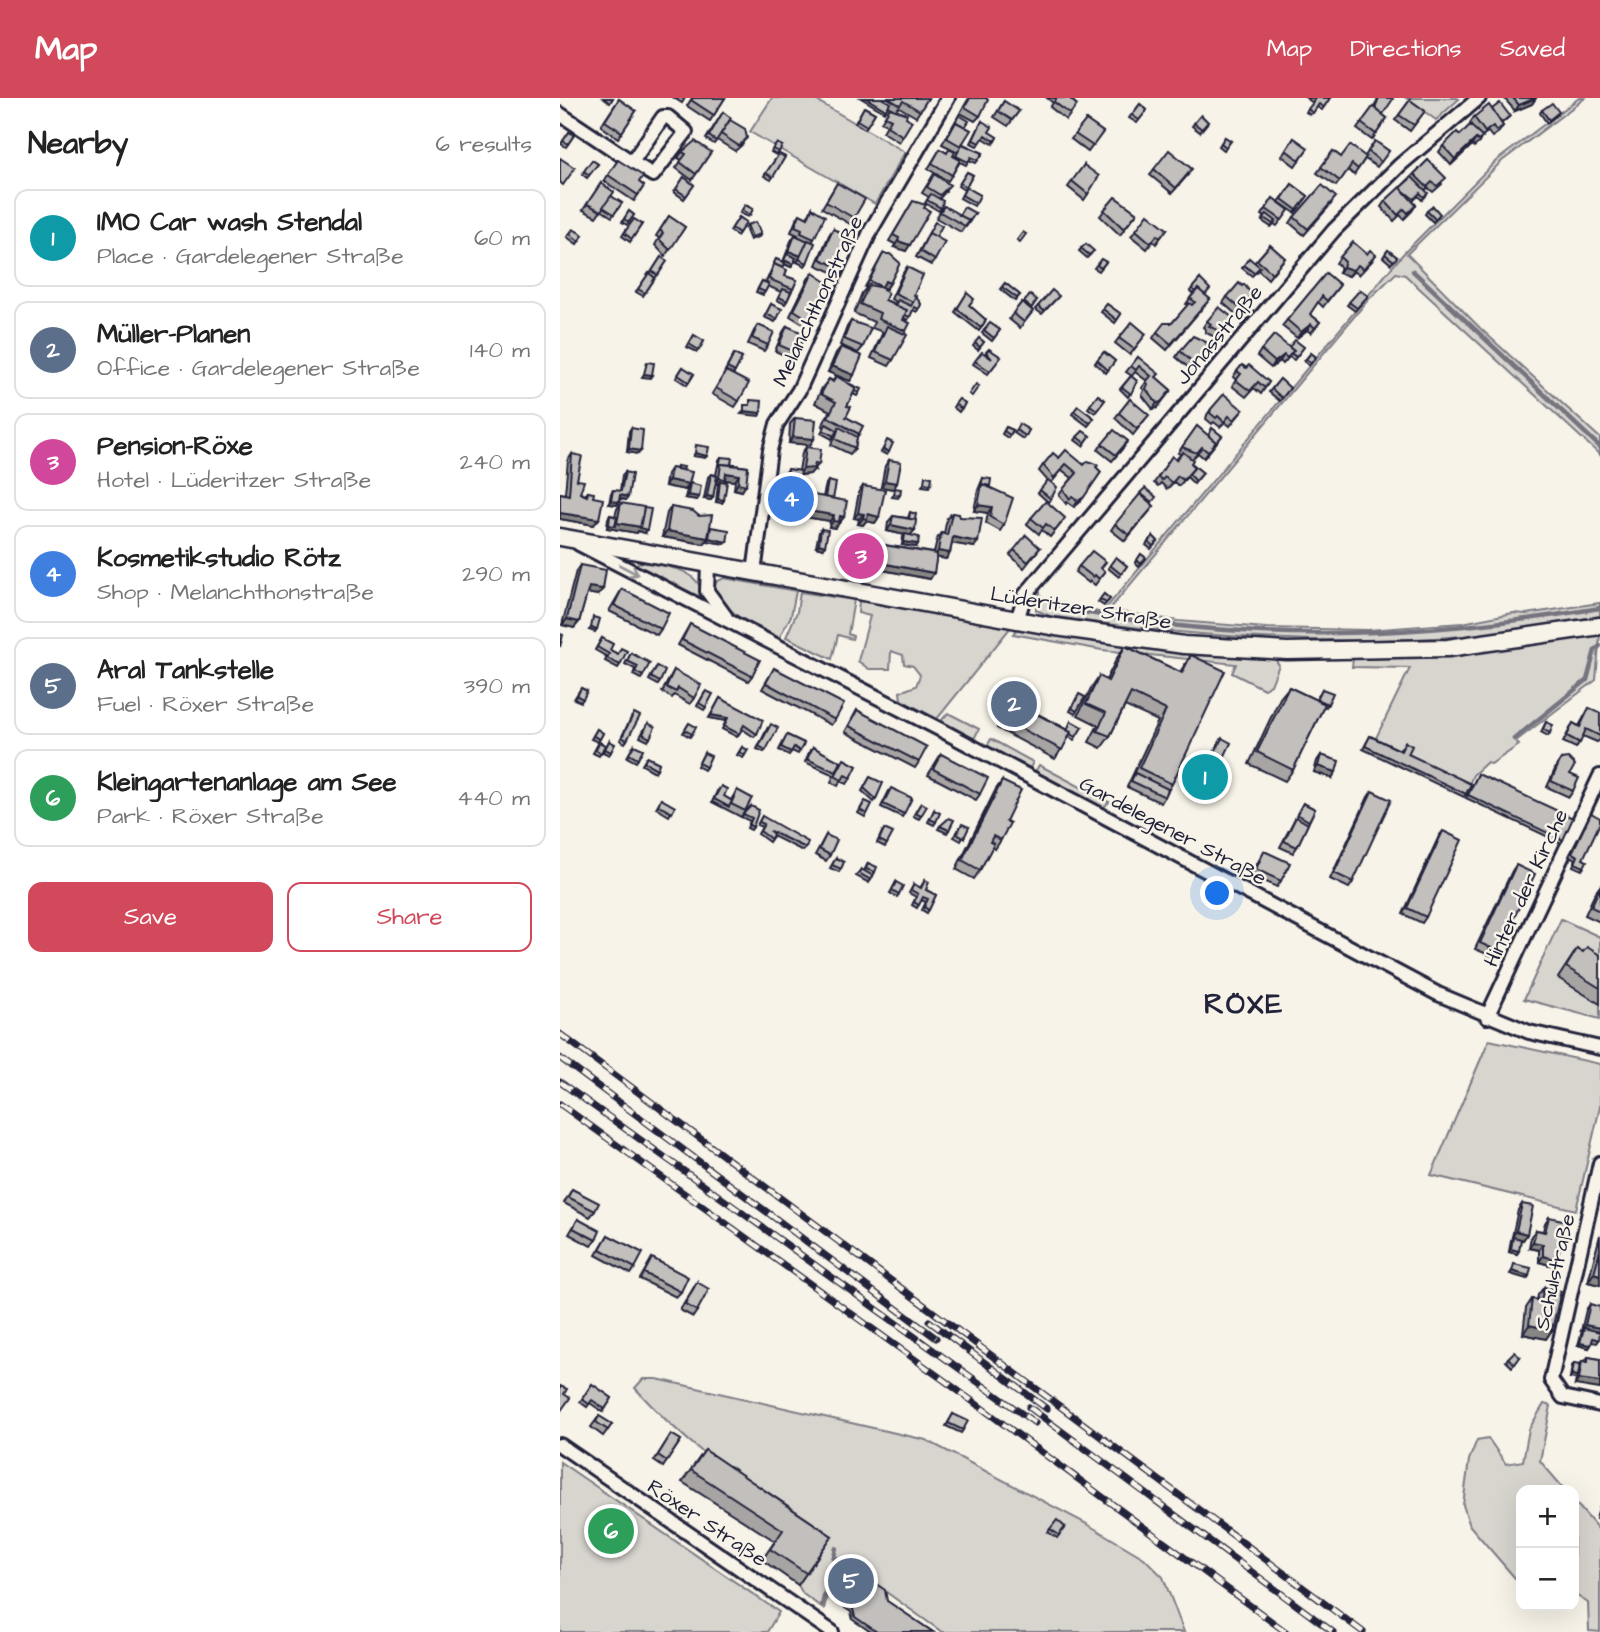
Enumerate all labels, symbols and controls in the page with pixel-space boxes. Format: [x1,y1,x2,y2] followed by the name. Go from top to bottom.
[35,26,97,72] text: Map
[1267,32,1312,66] text: Map
[1350,32,1462,66] text: Directions
[1500,32,1565,66] text: Saved
[28,123,128,165] text: Nearby
[436,128,532,160] text: 6 results
[97,204,362,240] text: IMO Car wash Stendal
[766,211,870,391] street label: Melanchthonstraße
[52,222,54,254] text: 1
[474,222,530,254] text: 60 m
[97,240,404,272] text: Place · Gardelegener Straße
[1169,279,1269,391] street label: Jonasstraße
[97,316,250,352] text: Müller-Planen
[46,334,60,366] text: 2
[470,334,530,366] text: 140 m
[97,352,420,384] text: Office · Gardelegener Straße
[97,428,253,464] text: Pension-Röxe
[47,446,59,478] text: 3
[460,446,530,478] text: 240 m
[97,464,371,496] text: Hotel · Lüderitzer Straße
[768,473,814,525] pin: 4
[838,530,884,582] pin: 3
[97,540,341,576] text: Kosmetikstudio Rötz
[45,558,61,590] text: 4
[462,558,530,590] text: 290 m
[618,564,639,578] one-way arrow
[97,576,374,608] text: Shop · Melanchthonstraße
[988,579,1174,637] street label: Lüderitzer Straße
[97,652,274,688] text: Aral Tankstelle
[45,670,61,702] text: 5
[464,670,530,702] text: 390 m
[991,678,1037,730] pin: 2
[97,688,314,720] text: Fuel · Röxer Straße
[1182,751,1228,803] pin: 1
[97,764,397,800] text: Kleingartenanlage am See
[1073,769,1272,894] street label: Gardelegener Straße
[46,782,60,814] text: 6
[457,782,530,814] text: 440 m
[97,800,324,832] text: Park · Röxer Straße
[1477,804,1575,972] street label: Hinter der Kirche
[1200,876,1234,910] your location
[28,882,273,952] button: Save
[287,882,532,952] button: Share
[1204,985,1284,1024] district label: RÖXE
[1528,1211,1582,1333] street label: Schulstraße
[641,1472,773,1574] street label: Röxer Straße
[1516,1485,1579,1611] map controls
[1516,1485,1579,1548] button: +
[588,1505,634,1557] pin: 6
[1516,1548,1579,1611] button: −
[828,1555,874,1607] pin: 5

